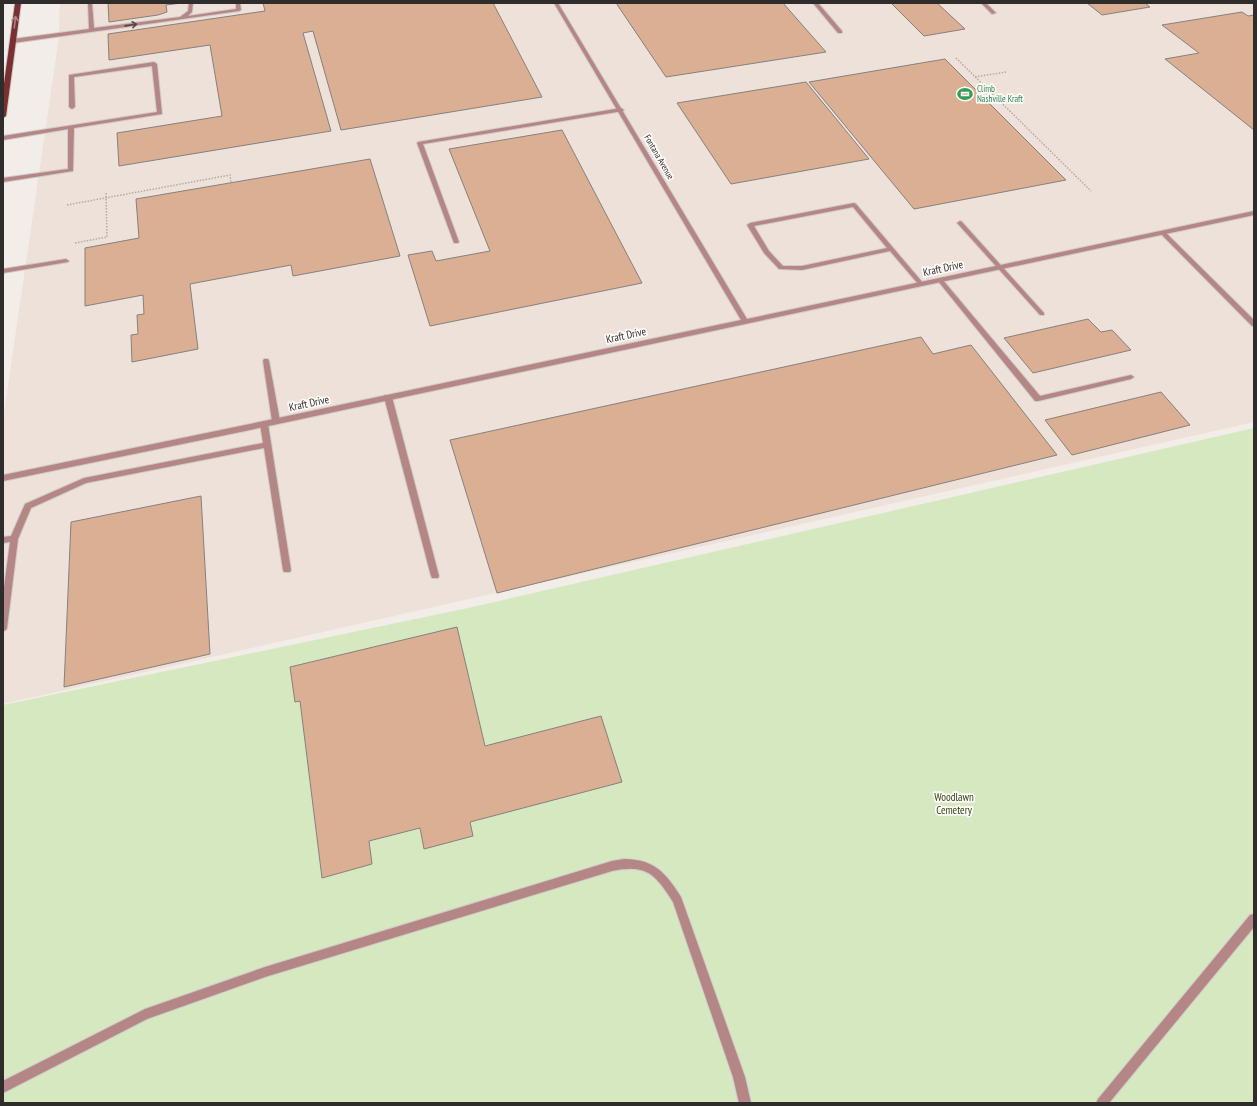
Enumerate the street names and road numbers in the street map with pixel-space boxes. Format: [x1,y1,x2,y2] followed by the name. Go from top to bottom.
[642,133,677,181] street label: Fontana Avenue
[922,257,965,279] street label: Kraft Drive
[605,324,648,346] street label: Kraft Drive
[288,392,331,414] street label: Kraft Drive

